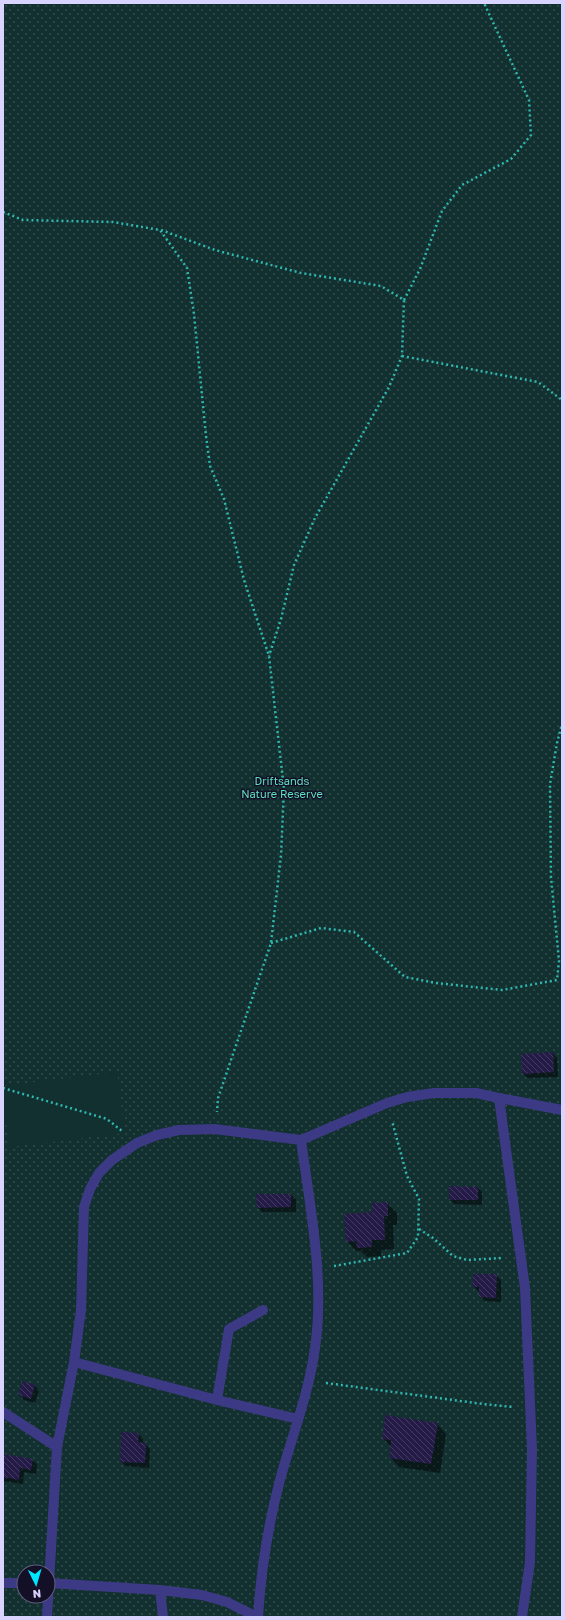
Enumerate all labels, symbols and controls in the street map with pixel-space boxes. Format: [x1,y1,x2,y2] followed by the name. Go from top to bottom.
[241,774,323,800] park label: Driftsands Nature Reserve
[16,1564,56,1604] north arrow
[32,1588,42,1601] text: N

